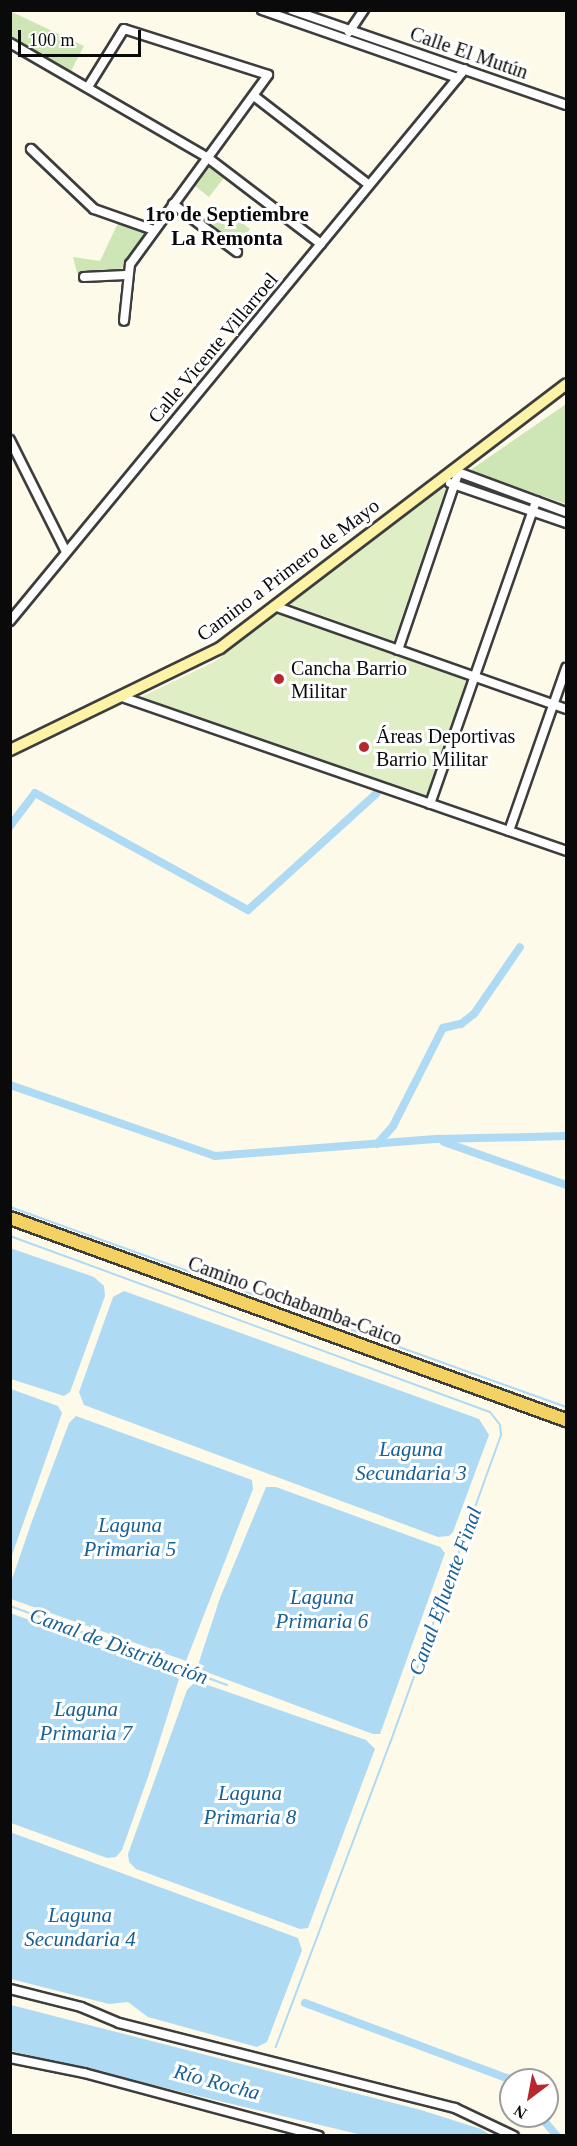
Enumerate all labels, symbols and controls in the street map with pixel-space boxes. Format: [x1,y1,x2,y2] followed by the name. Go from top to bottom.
[21,18,144,56] scale bar
[407,22,531,84] street label: Calle El Mutún
[29,30,75,50] text: 100 m
[145,201,309,251] district label: 1ro de Septiembre La Remonta
[143,268,283,428] street label: Calle Vicente Villarroel
[192,494,384,646] street label: Camino a Primero de Mayo
[291,656,407,703] place label: Cancha Barrio Militar
[272,672,286,686] marker: Cancha Barrio Militar
[376,724,515,771] place label: Áreas Deportivas Barrio Militar
[357,740,371,754] marker: Áreas Deportivas Barrio Militar
[185,1251,405,1351] street label: Camino Cochabamba-Caico
[355,1436,467,1486] water label: Laguna Secundaria 3
[403,1503,487,1679] water label: Canal Efluente Final
[84,1512,176,1562] water label: Laguna Primaria 5
[276,1584,368,1634] water label: Laguna Primaria 6
[26,1602,212,1690] water label: Canal de Distribución
[40,1696,132,1746] water label: Laguna Primaria 7
[204,1780,296,1830] water label: Laguna Primaria 8
[24,1902,136,1952] water label: Laguna Secundaria 4
[171,2058,263,2106] water label: Río Rocha
[499,2068,559,2128] north arrow
[511,2102,530,2122] text: N

